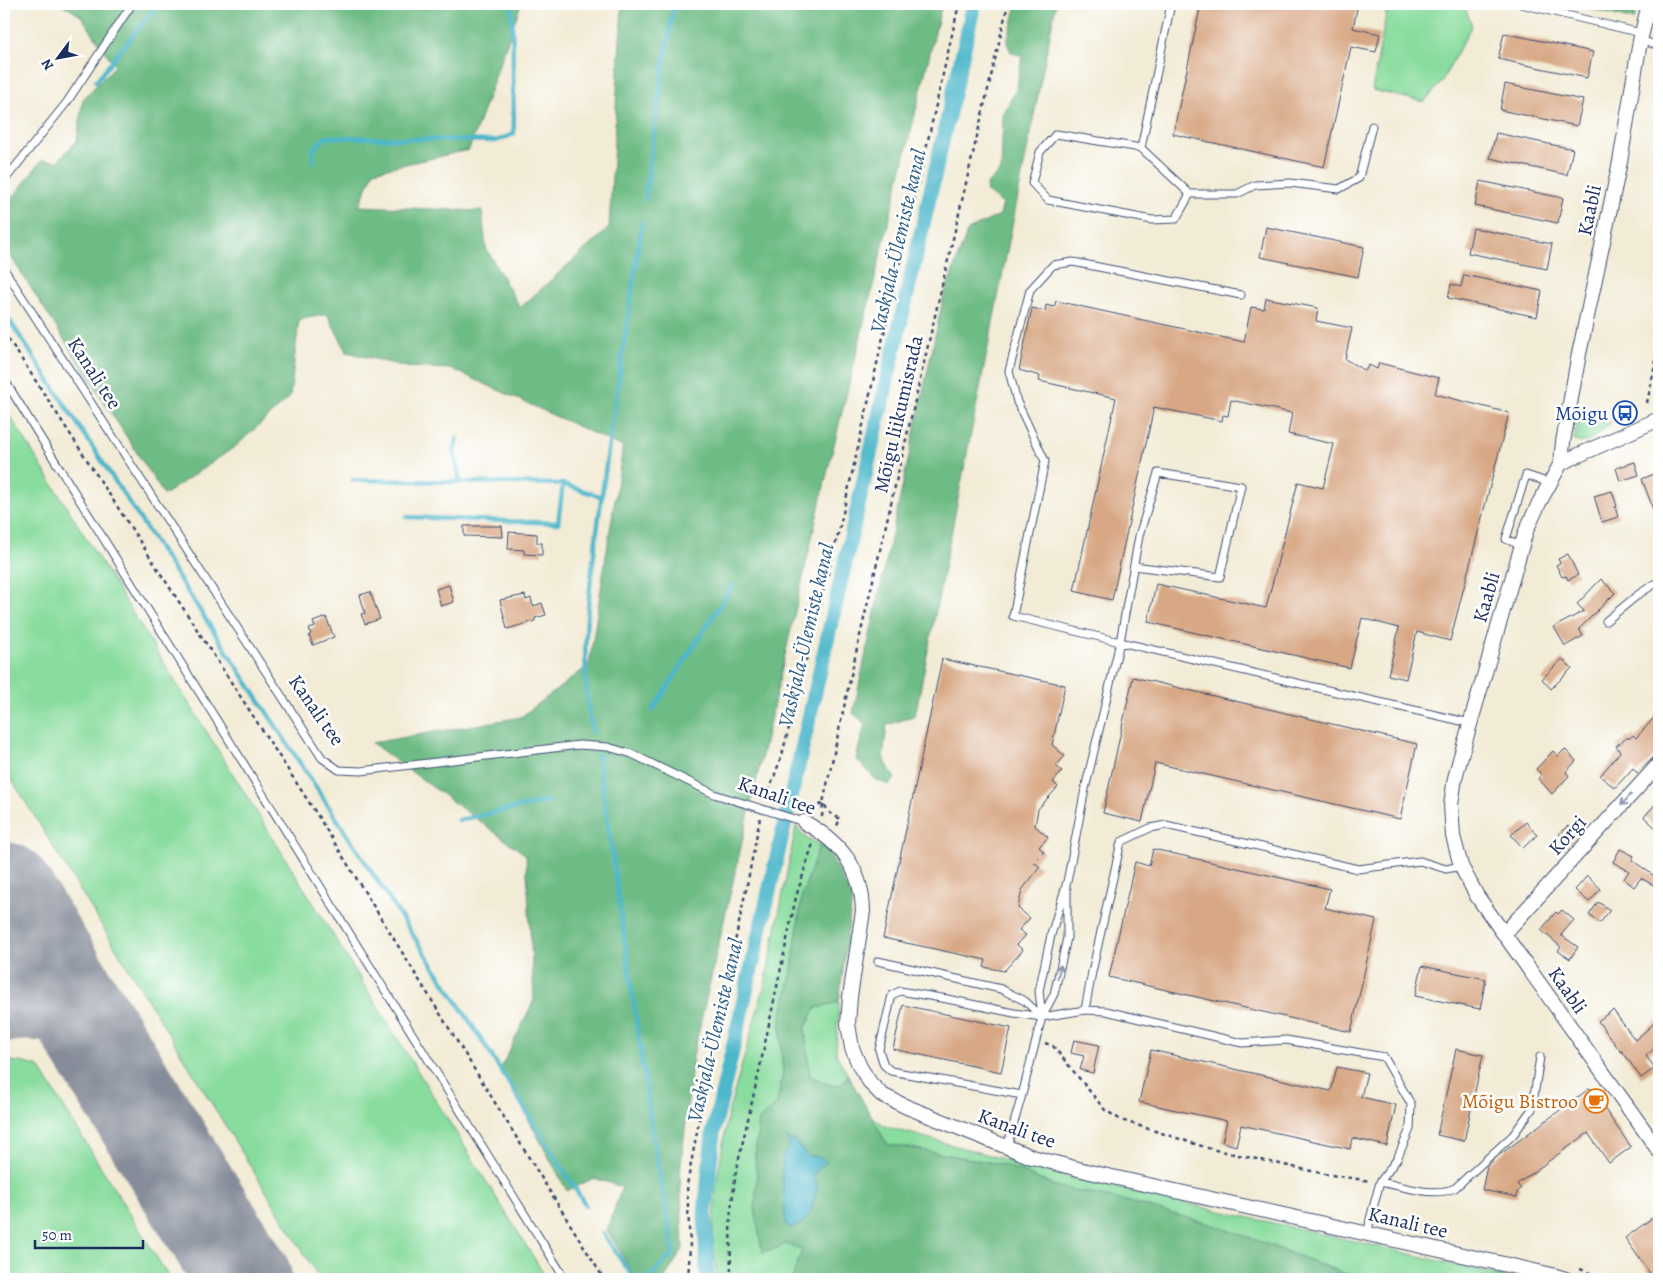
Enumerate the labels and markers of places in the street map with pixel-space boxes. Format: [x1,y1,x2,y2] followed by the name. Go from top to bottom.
[1555,400,1608,427] place label: Mõigu
[1612,400,1638,426] bus stop icon: Mõigu
[1462,1088,1578,1115] place label: Mõigu Bistroo
[1583,1088,1609,1114] cafe icon: Mõigu Bistroo

